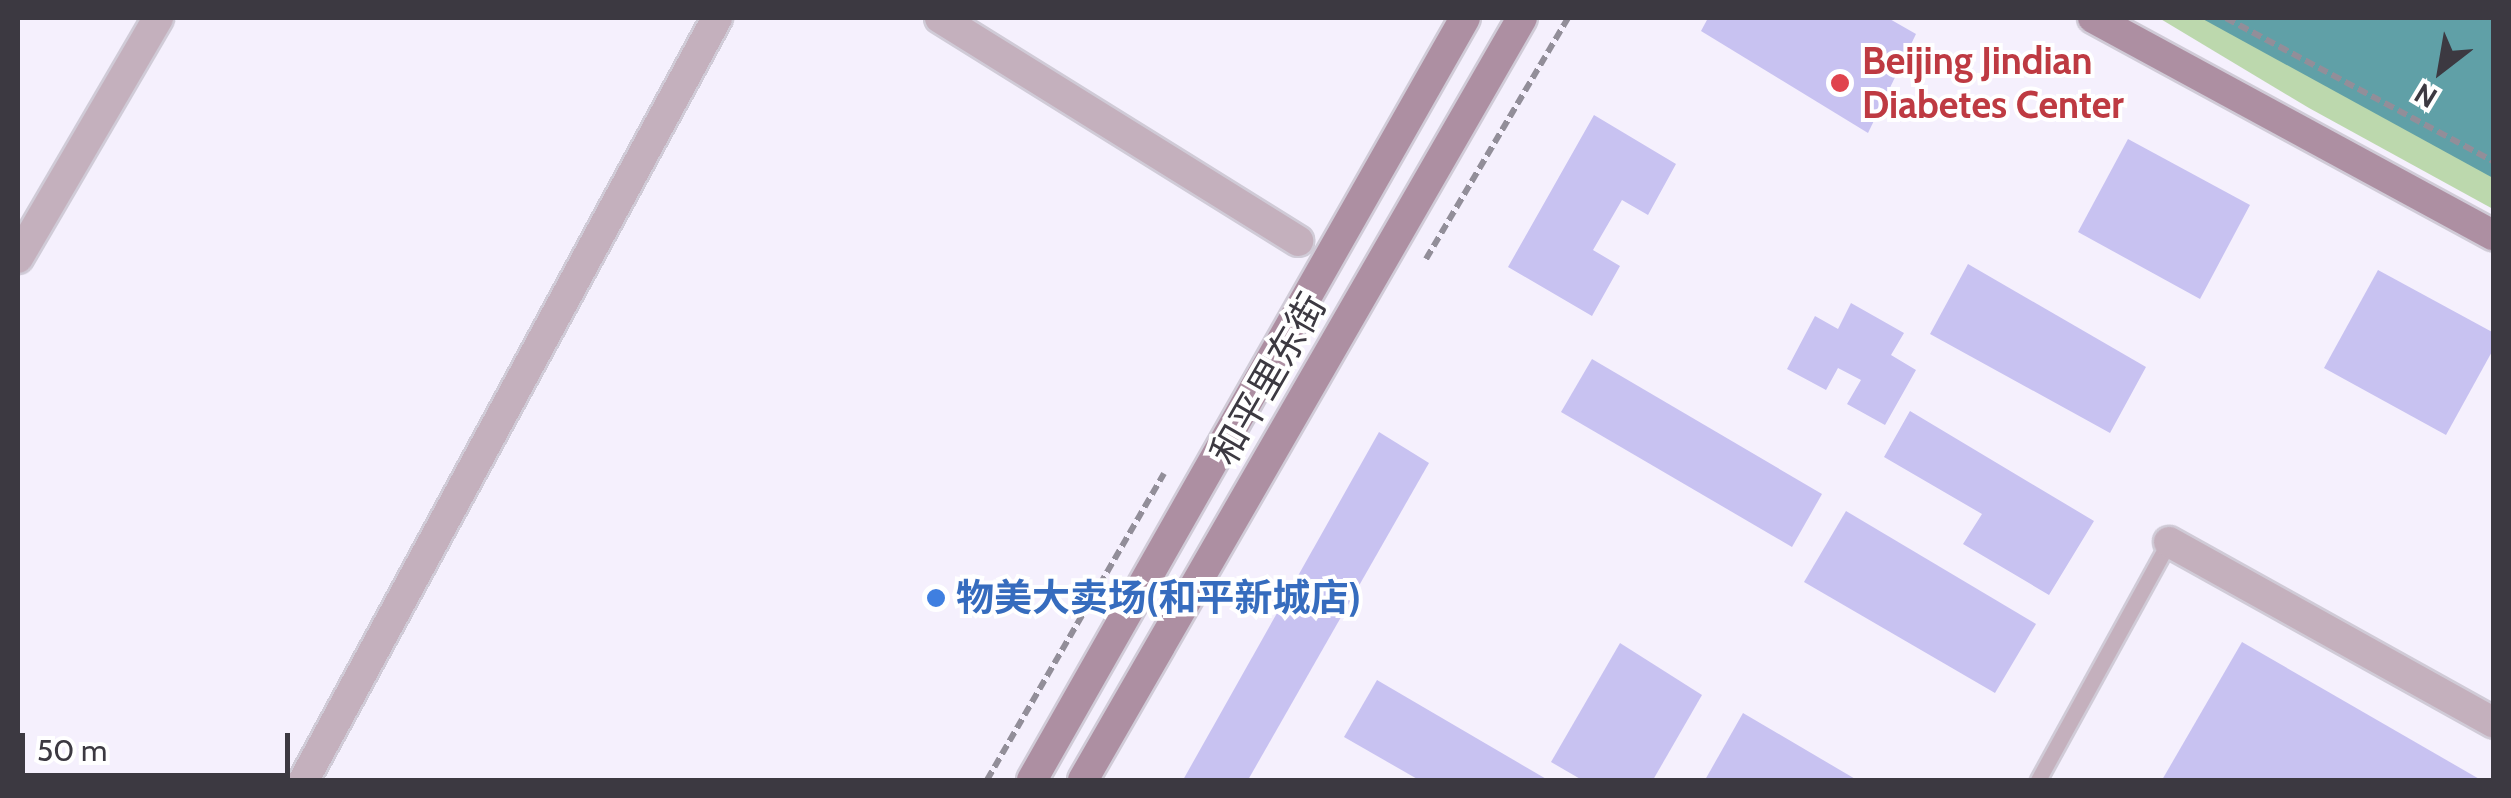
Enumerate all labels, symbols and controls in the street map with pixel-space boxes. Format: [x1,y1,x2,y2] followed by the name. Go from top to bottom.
[2391,20,2491,120] north arrow
[1862,38,2124,127] place label: Beijing Jindian Diabetes Center
[1827,70,1853,96] marker: Beijing Jindian Diabetes Center
[2408,76,2443,115] text: N
[1201,285,1335,473] street label: 和平里东街
[956,575,1361,621] place label: 物美大卖场(和平新城店)
[925,587,947,609] marker: 物美大卖场(和平新城店)
[25,713,295,775] scale bar
[37,732,107,769] text: 50 m

